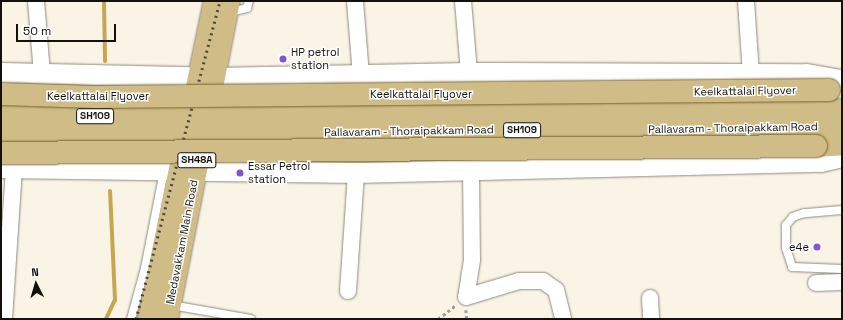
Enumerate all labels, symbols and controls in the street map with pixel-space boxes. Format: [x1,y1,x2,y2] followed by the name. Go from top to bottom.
[18,16,118,42] scale bar
[23,23,51,39] text: 50 m
[291,46,340,72] place label: HP petrol station
[278,54,288,64] marker: HP petrol station
[694,84,796,98] street label: Keelkattalai Flyover
[370,87,472,101] street label: Keelkattalai Flyover
[47,89,149,103] street label: Keelkattalai Flyover
[76,108,114,124] road number: SH109
[648,120,818,136] street label: Pallavaram - Thoraipakkam Road
[503,122,541,138] road number: SH109
[324,123,494,139] street label: Pallavaram - Thoraipakkam Road
[177,152,217,168] road number: SH48A
[248,160,310,186] place label: Essar Petrol station
[235,168,245,178] marker: Essar Petrol station
[163,179,201,305] street label: Medavakkam Main Road
[789,240,809,254] place label: e4e
[812,242,822,252] marker: e4e
[16,264,56,304] north arrow
[31,265,39,279] text: N

